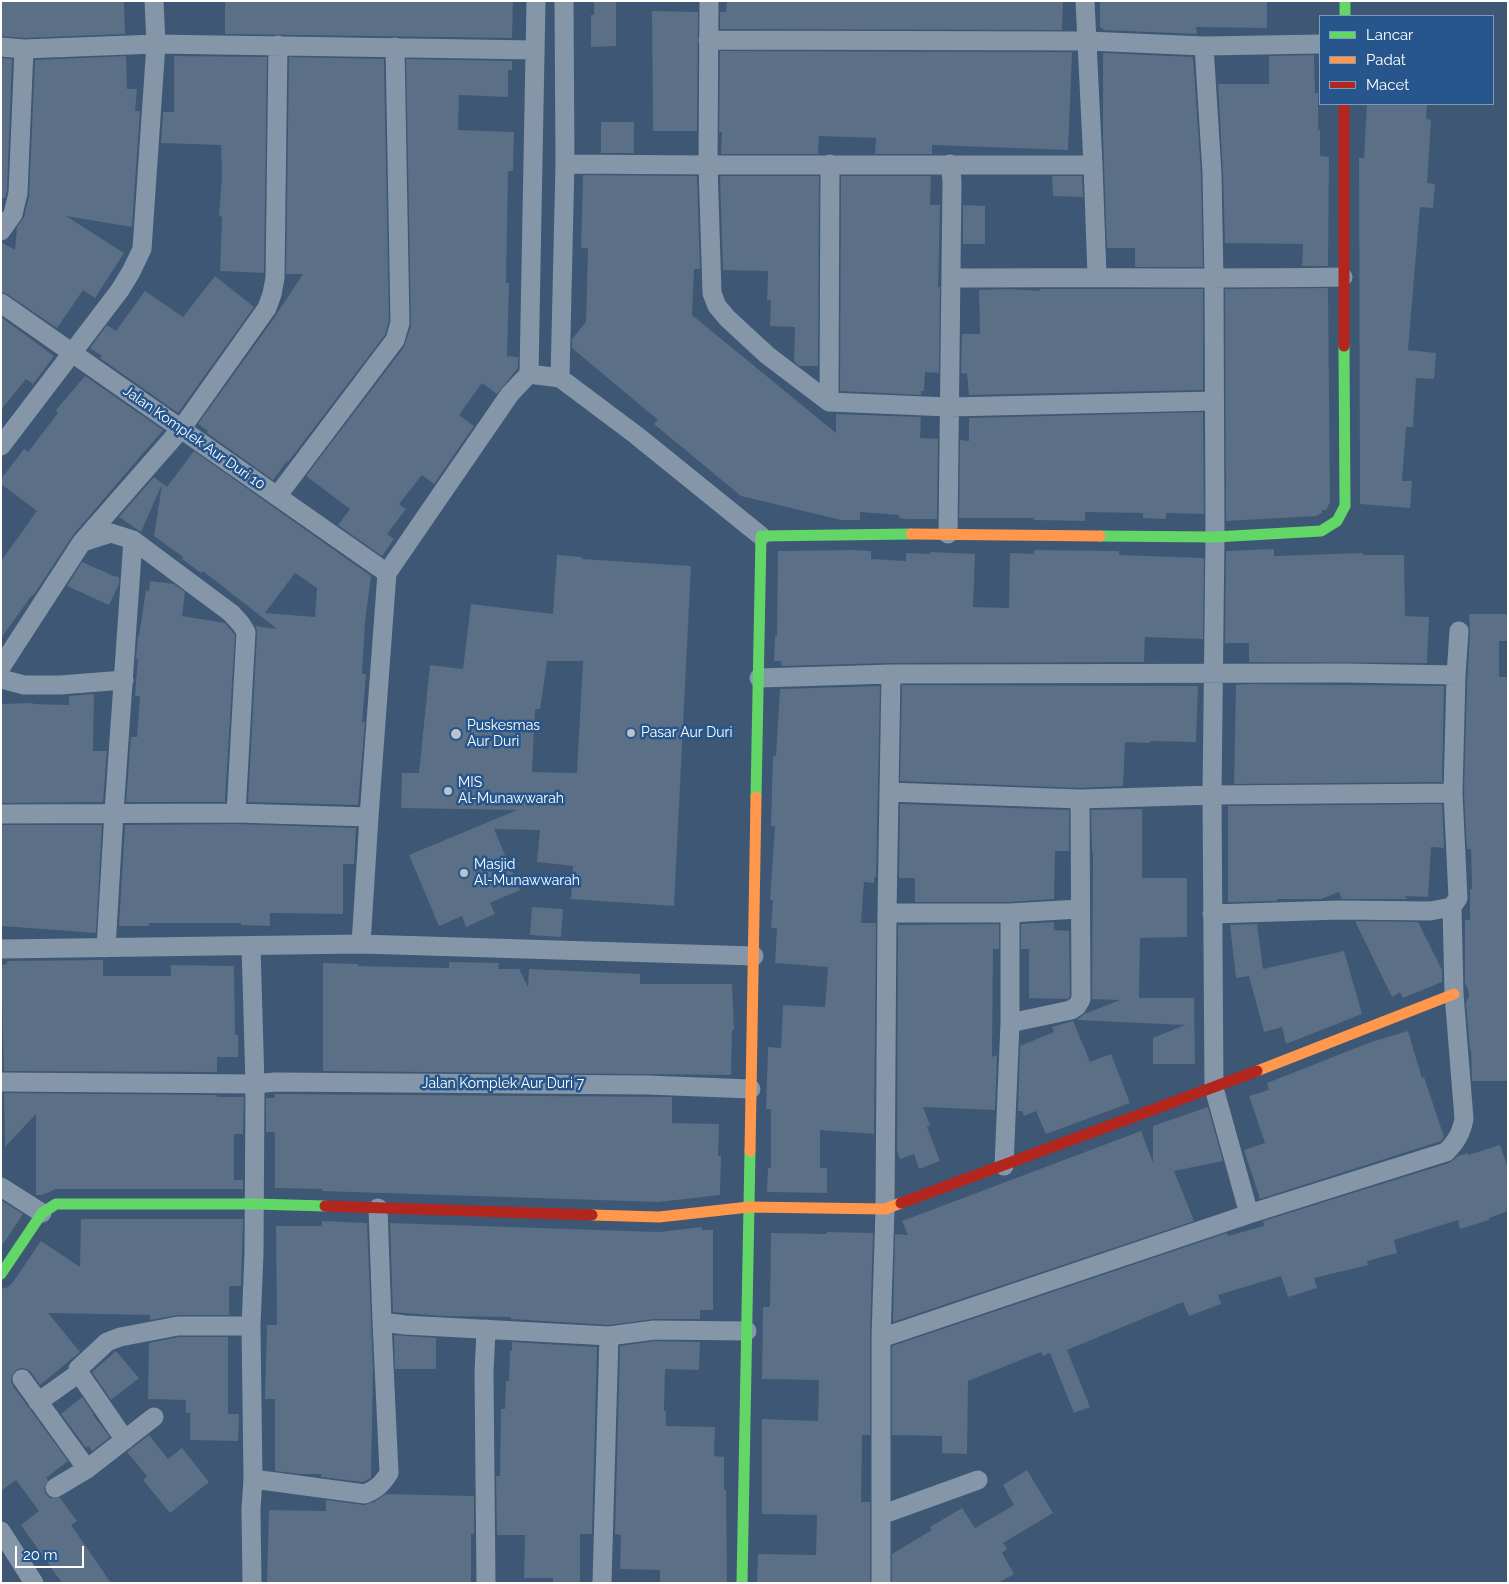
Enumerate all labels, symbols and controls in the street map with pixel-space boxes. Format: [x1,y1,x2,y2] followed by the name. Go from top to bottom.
[1319,15,1494,105] legend
[1366,26,1413,44] text: Lancar
[1366,51,1406,69] text: Padat
[1366,76,1409,94] text: Macet
[120,383,268,493] street label: Jalan Komplek Aur Duri 10
[467,718,540,750] place label: Puskesmas Aur Duri
[641,725,733,741] place label: Pasar Aur Duri
[449,727,463,741] marker: Puskesmas Aur Duri
[625,727,637,739] marker: Pasar Aur Duri
[458,775,564,808] place label: MIS Al-Munawwarah
[442,785,454,797] marker: MIS Al-Munawwarah
[474,857,580,890] place label: Masjid Al-Munawwarah
[458,867,470,879] marker: Masjid Al-Munawwarah
[422,1076,584,1092] street label: Jalan Komplek Aur Duri 7
[18,1536,86,1568] scale bar
[23,1546,58,1564] text: 20 m

